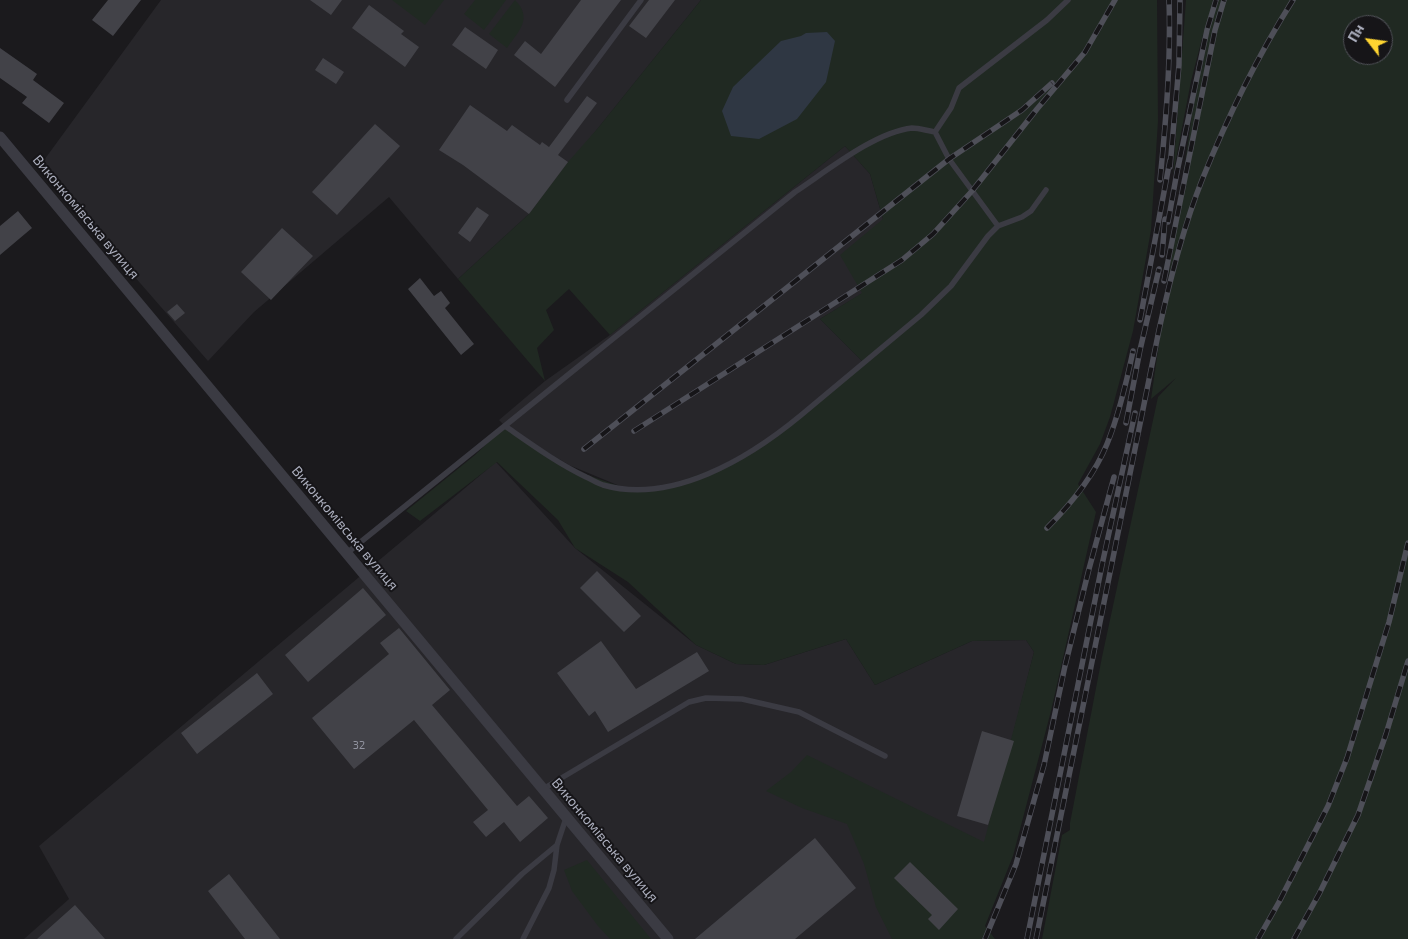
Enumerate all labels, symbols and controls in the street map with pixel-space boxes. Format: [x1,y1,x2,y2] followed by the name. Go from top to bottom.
[1343,15,1393,65] north arrow
[1344,21,1367,45] text: Пн
[29,152,143,282] street label: Виконкомівська вулиця
[288,463,402,593] street label: Виконкомівська вулиця
[353,738,365,752] house number: 32
[548,775,662,905] street label: Виконкомівська вулиця

